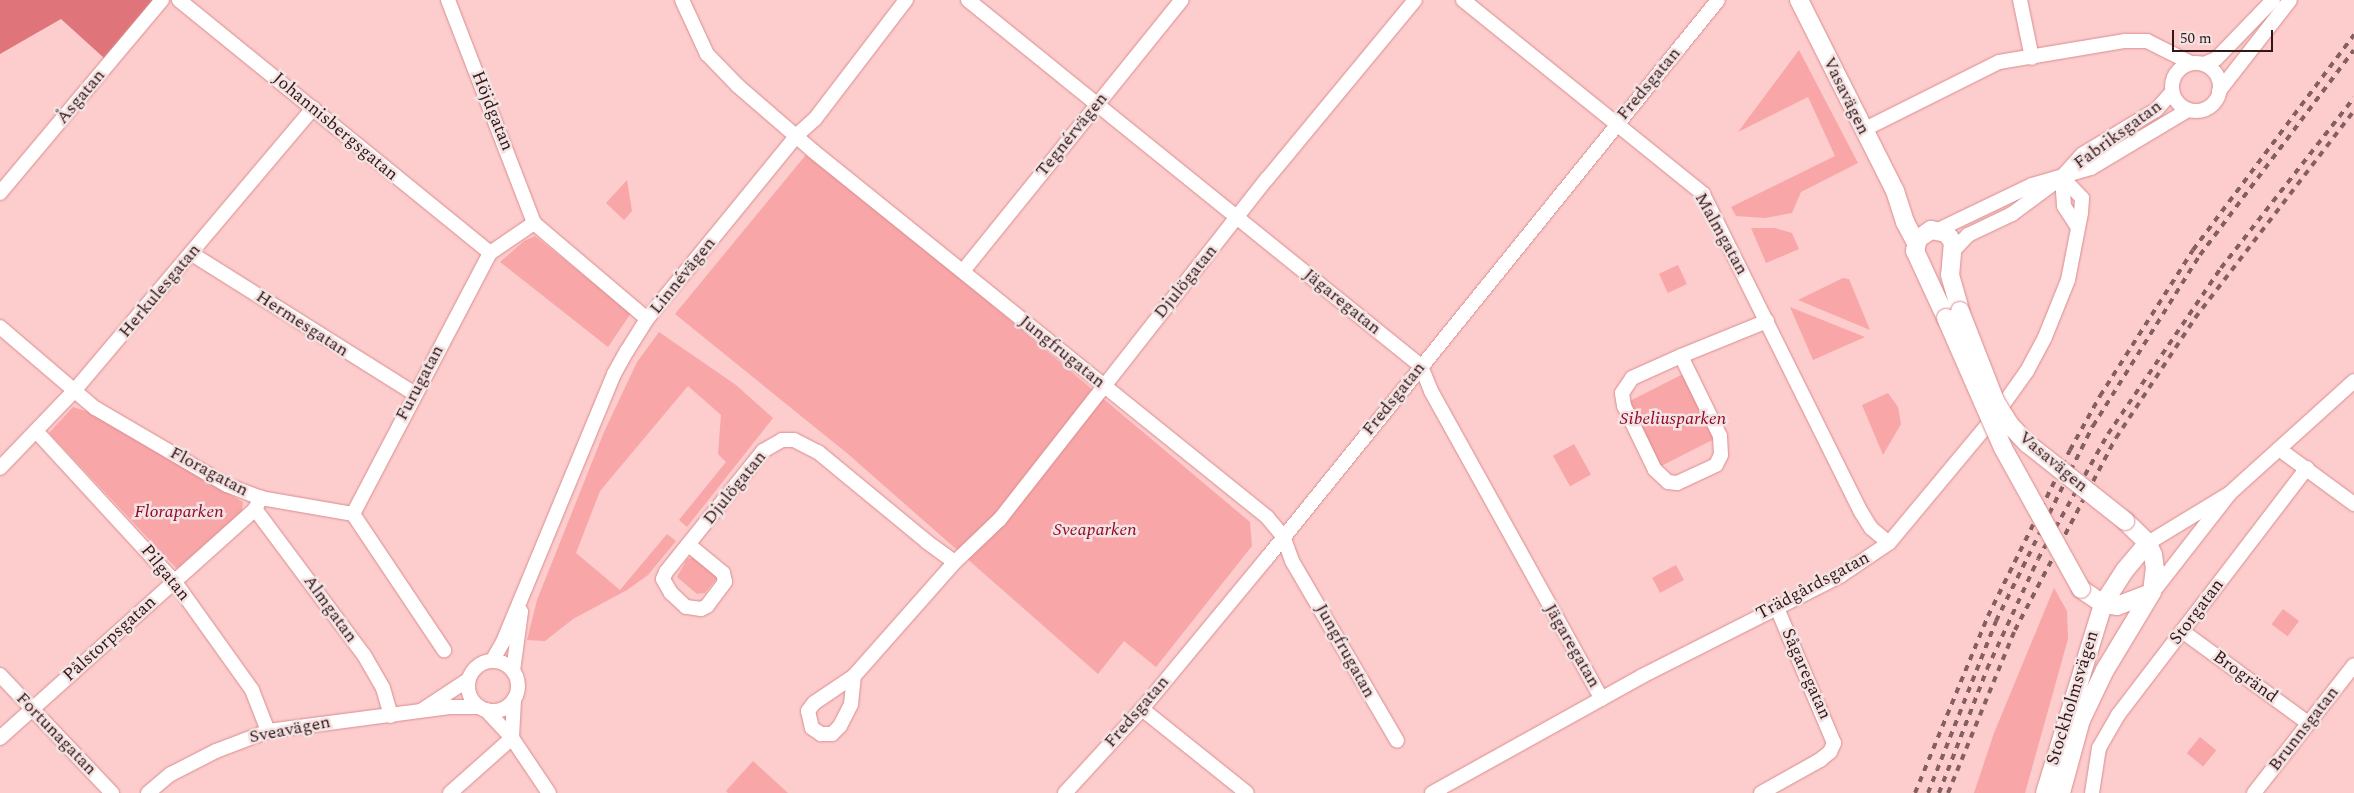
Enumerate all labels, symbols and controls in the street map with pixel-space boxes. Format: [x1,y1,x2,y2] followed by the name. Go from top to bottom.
[2174,20,2275,52] scale bar
[2180,27,2212,50] text: 50 m
[1612,43,1686,125] street label: Fredsgatan
[1818,54,1874,138] street label: Vasavägen
[52,65,110,129] street label: Åsgatan
[268,68,402,186] street label: Johannisbergsgatan
[466,68,518,154] street label: Höjdgatan
[1031,89,1113,181] street label: Tegnérvägen
[2070,96,2166,174] street label: Fabriksgatan
[1690,189,1752,279] street label: Malmgatan
[645,233,721,319] street label: Linnévägen
[114,240,206,342] street label: Herkulesgatan
[1150,241,1222,323] street label: Djulögatan
[1299,264,1385,340] street label: Jägaregatan
[252,286,352,362] street label: Hermesgatan
[1015,311,1109,393] street label: Jungfrugatan
[391,342,449,424] street label: Furugatan
[1358,358,1430,440] street label: Fredsgatan
[1620,408,1726,430] park label: Sibeliusparken
[2014,427,2092,497] street label: Vasavägen
[166,442,252,502] street label: Floragatan
[699,447,771,529] street label: Djulögatan
[134,501,224,523] park label: Floraparken
[1053,519,1137,541] park label: Sveaparken
[136,540,194,606] street label: Pilgatan
[1753,547,1873,625] street label: Trädgårdsgatan
[298,571,362,647] street label: Almgatan
[2165,575,2229,649] street label: Storgatan
[59,592,161,686] street label: Pålstorpsgatan
[1310,600,1380,702] street label: Jungfrugatan
[1539,600,1605,692] street label: Jägaregatan
[1776,625,1836,723] street label: Sågaregatan
[2042,628,2104,768] street label: Stockholmsvägen
[2208,646,2282,708] street label: Brogränd
[1100,672,1174,752] street label: Fredsgatan
[2264,682,2344,776] street label: Brunnsgatan
[11,688,101,780] street label: Fortunagatan
[248,712,332,748] street label: Sveavägen

